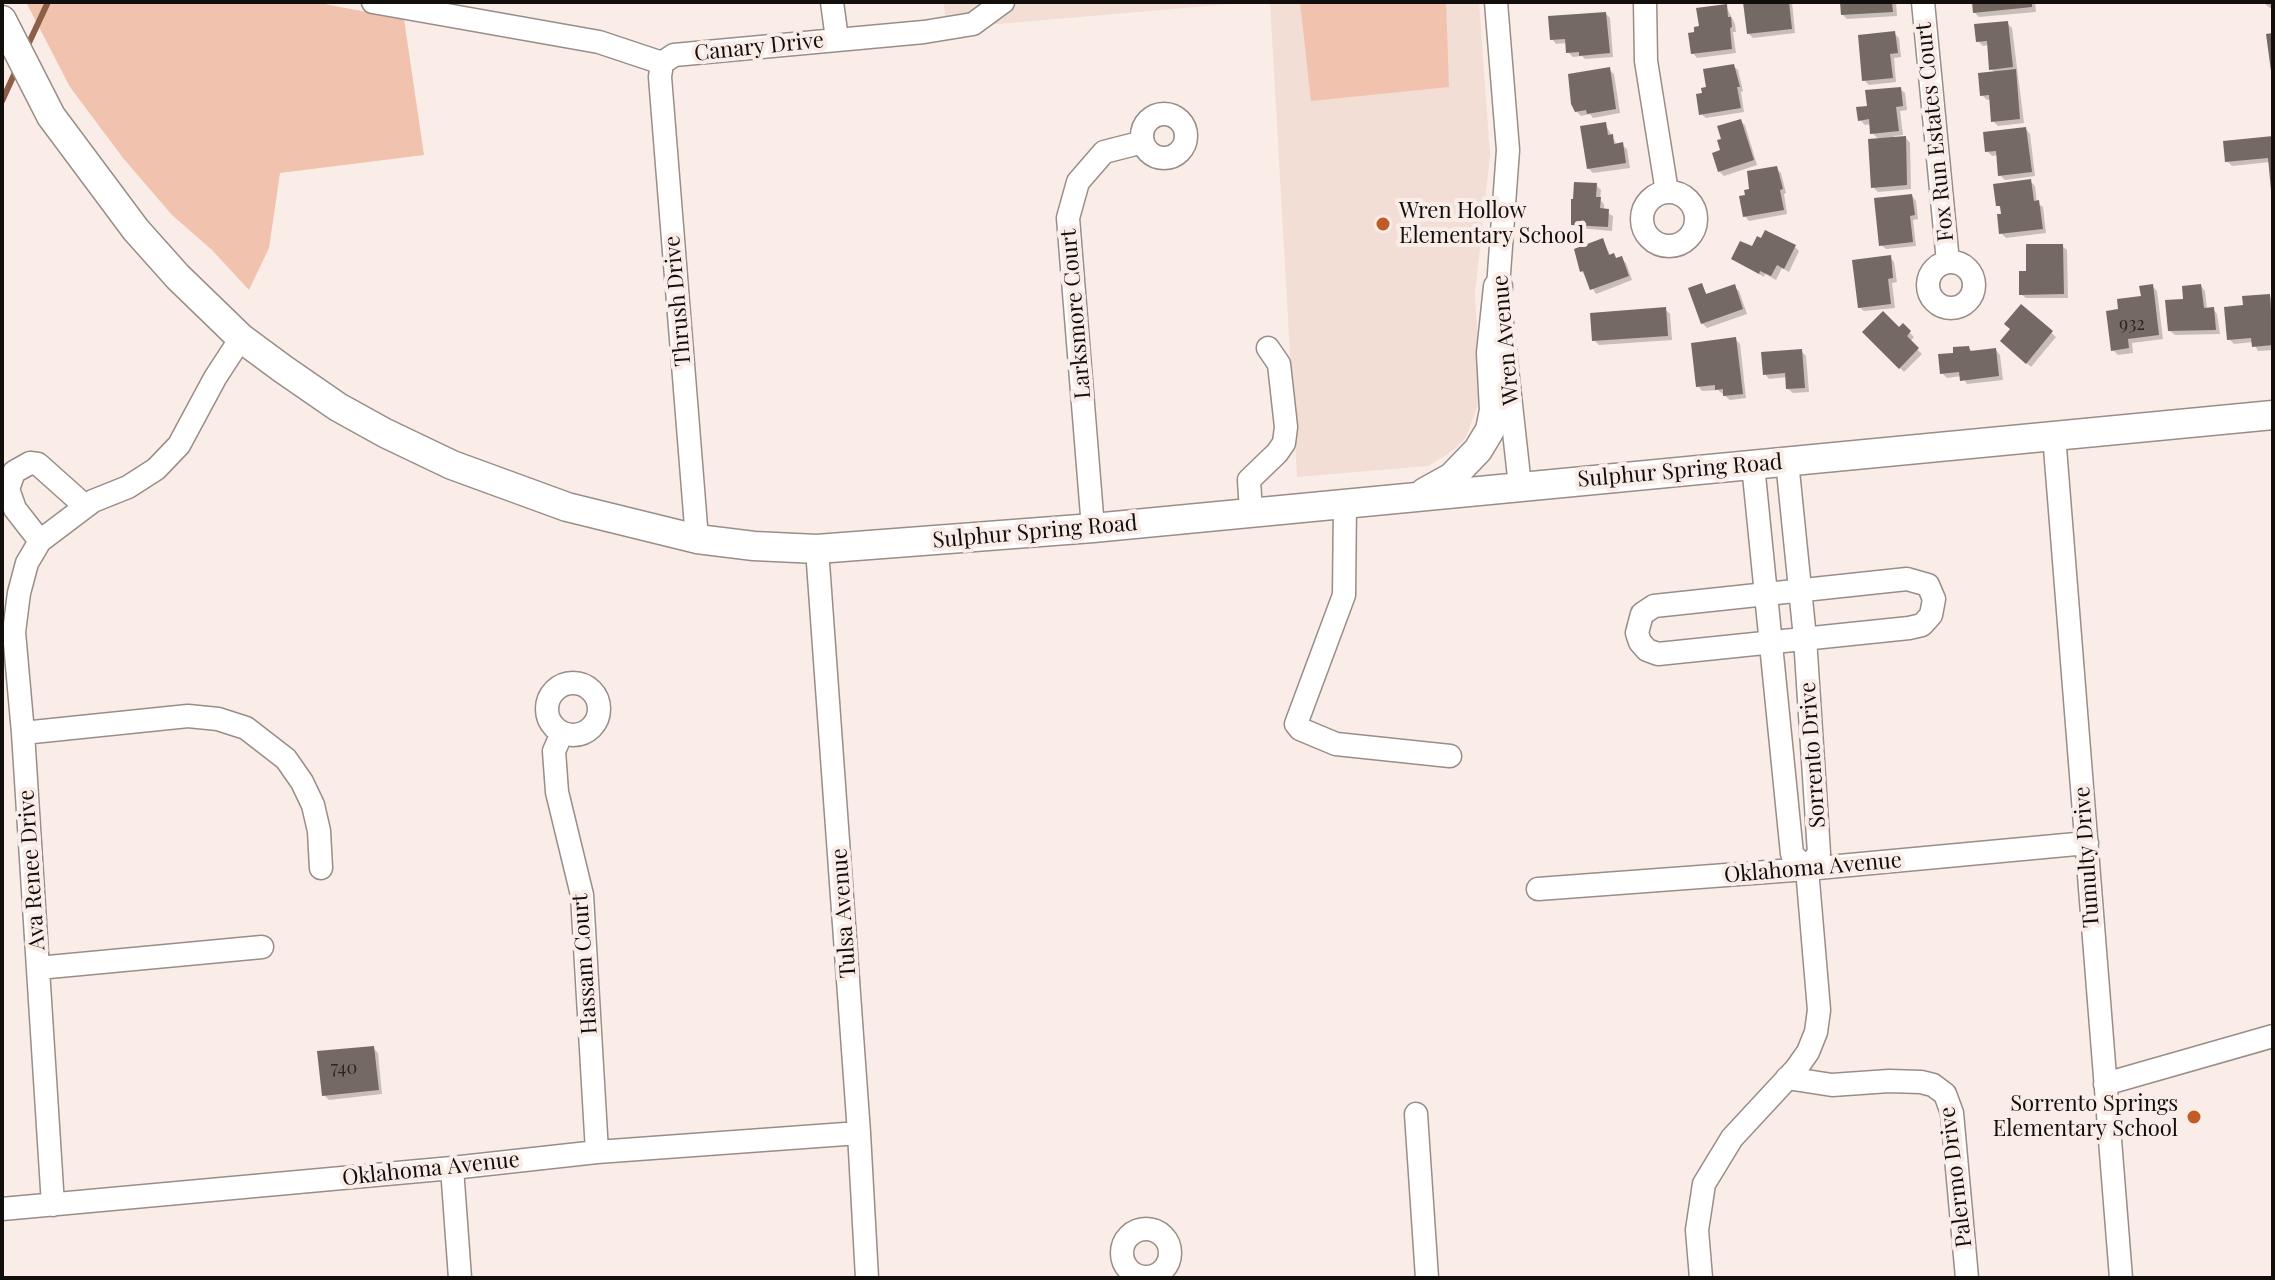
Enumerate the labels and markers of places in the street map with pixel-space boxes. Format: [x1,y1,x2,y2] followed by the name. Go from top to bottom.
[1399,198,1584,250] place label: Wren Hollow Elementary School
[1374,215,1392,233] marker: Wren Hollow Elementary School
[1993,1091,2178,1142] place label: Sorrento Springs Elementary School
[2185,1108,2203,1126] marker: Sorrento Springs Elementary School

